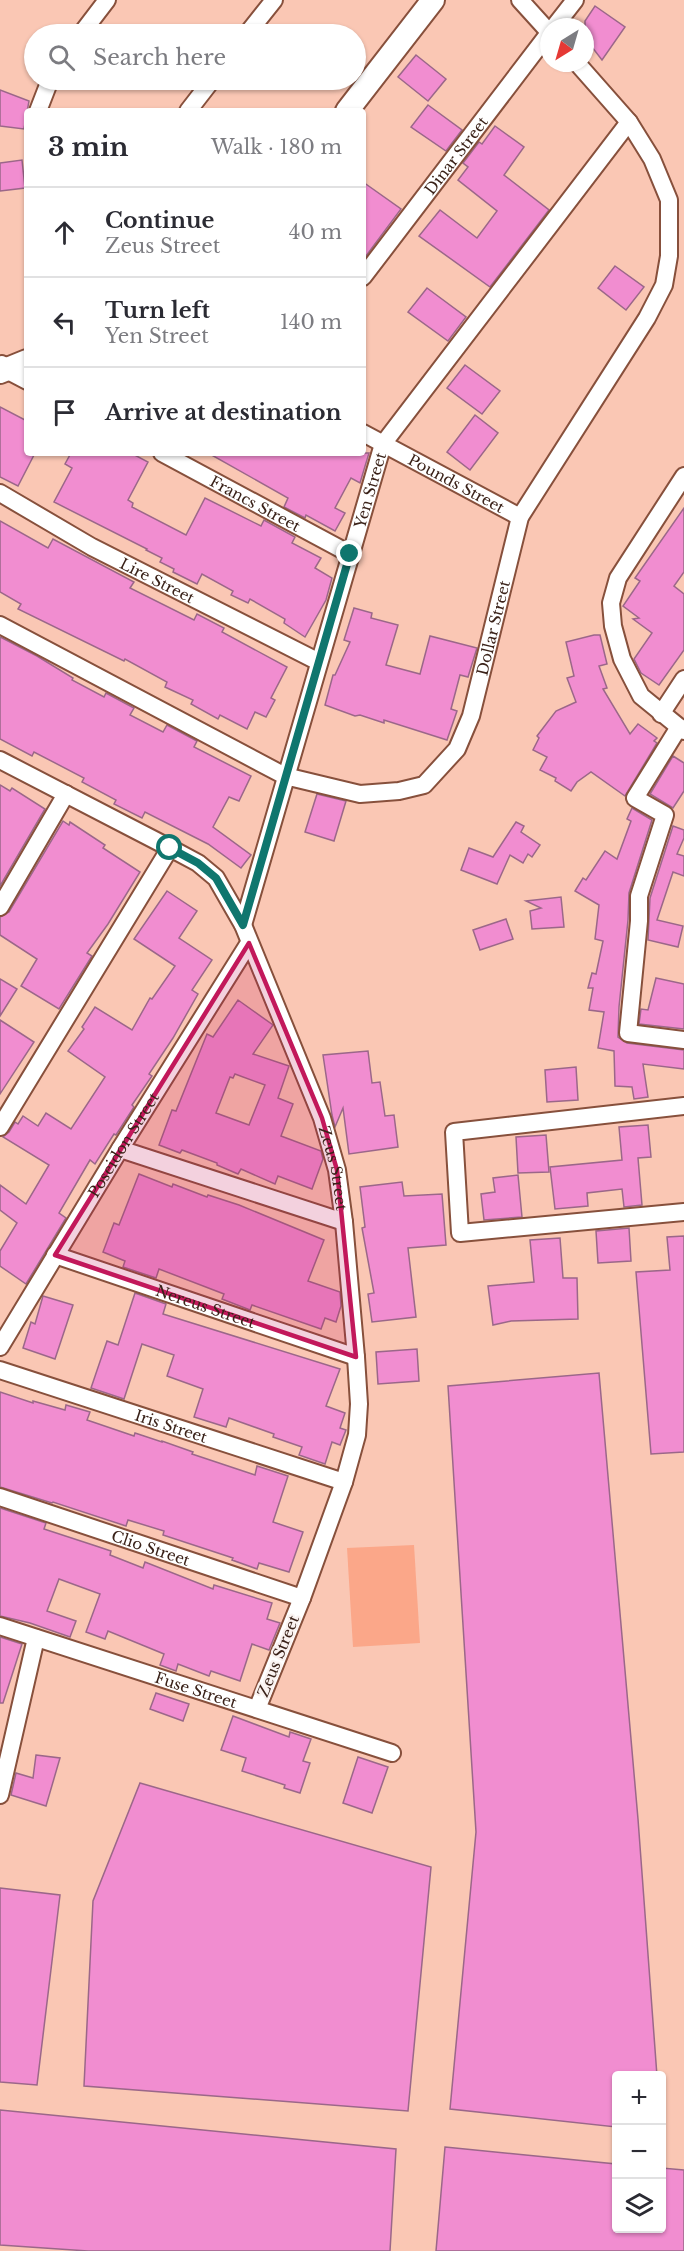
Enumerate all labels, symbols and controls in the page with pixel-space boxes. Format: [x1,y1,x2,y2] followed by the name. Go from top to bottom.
[540,18,594,72] north arrow
[24,24,366,90] search box
[45,41,78,74] icon: search
[93,44,226,71] text: Search here
[420,112,492,198] street label: Dinar Street
[48,131,129,163] text: 3 min
[211,135,342,159] text: Walk · 180 m
[105,207,214,234] text: Continue
[48,216,81,249] icon: ahead
[289,220,342,244] text: 40 m
[105,234,220,258] text: Zeus Street
[105,297,210,324] text: Turn left
[48,306,81,339] icon: left
[280,310,342,334] text: 140 m
[105,324,209,348] text: Yen Street
[48,396,81,429] icon: arrive
[105,399,342,426] text: Arrive at destination
[349,450,390,531] street label: Yen Street
[405,450,508,517] street label: Pounds Street
[207,471,304,535] street label: Francs Street
[336,540,362,566] route end
[117,553,198,607] street label: Lire Street
[472,578,514,677] street label: Dollar Street
[156,834,182,860] route start
[84,1088,163,1201] street label: Poseidon Street
[315,1123,352,1212] street label: Zeus Street
[153,1280,258,1332] street label: Nereus Street
[133,1405,210,1446] street label: Iris Street
[109,1526,193,1569] street label: Clio Street
[253,1612,303,1700] street label: Zeus Street
[153,1667,240,1712] street label: Fuse Street
[612,2071,666,2233] map controls
[612,2071,666,2125] button: +
[612,2125,666,2179] button: −
[612,2179,666,2233] button: layers

